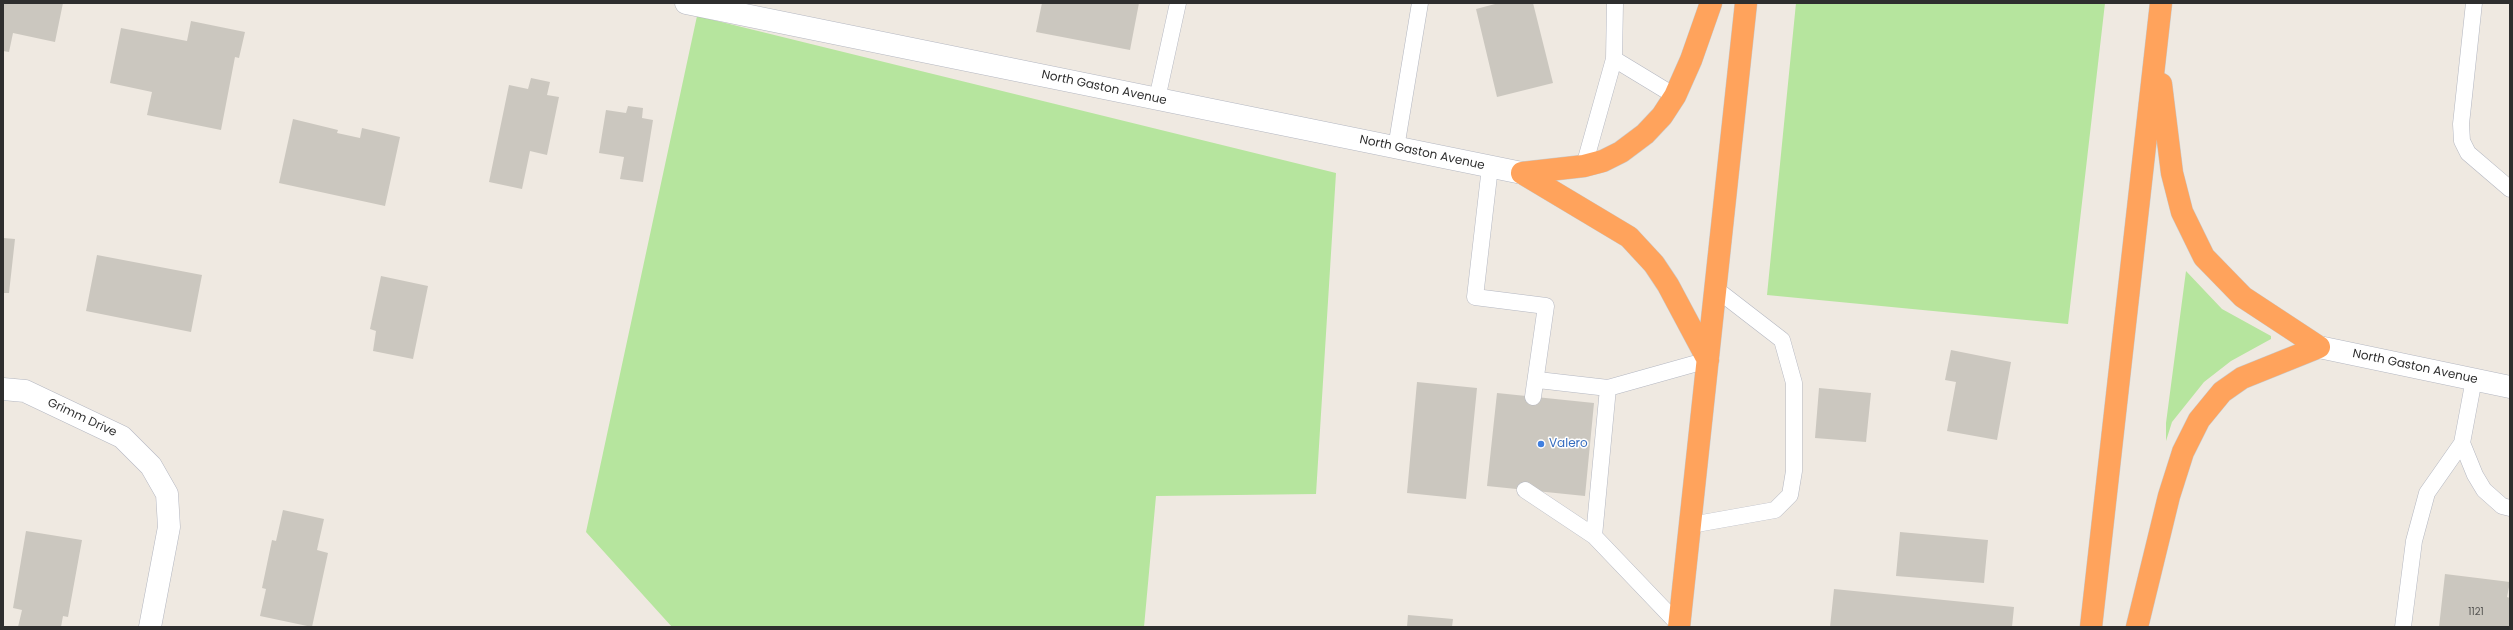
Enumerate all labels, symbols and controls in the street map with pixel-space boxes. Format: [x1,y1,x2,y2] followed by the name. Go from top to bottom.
[1040,68,1168,108] street label: North Gaston Avenue
[1358,133,1486,173] street label: North Gaston Avenue
[2351,347,2479,387] street label: North Gaston Avenue
[45,396,119,440] street label: Grimm Drive
[1549,437,1588,451] place label: Valero
[1536,439,1546,449] marker: Valero
[2468,606,2484,618] house number: 1121

